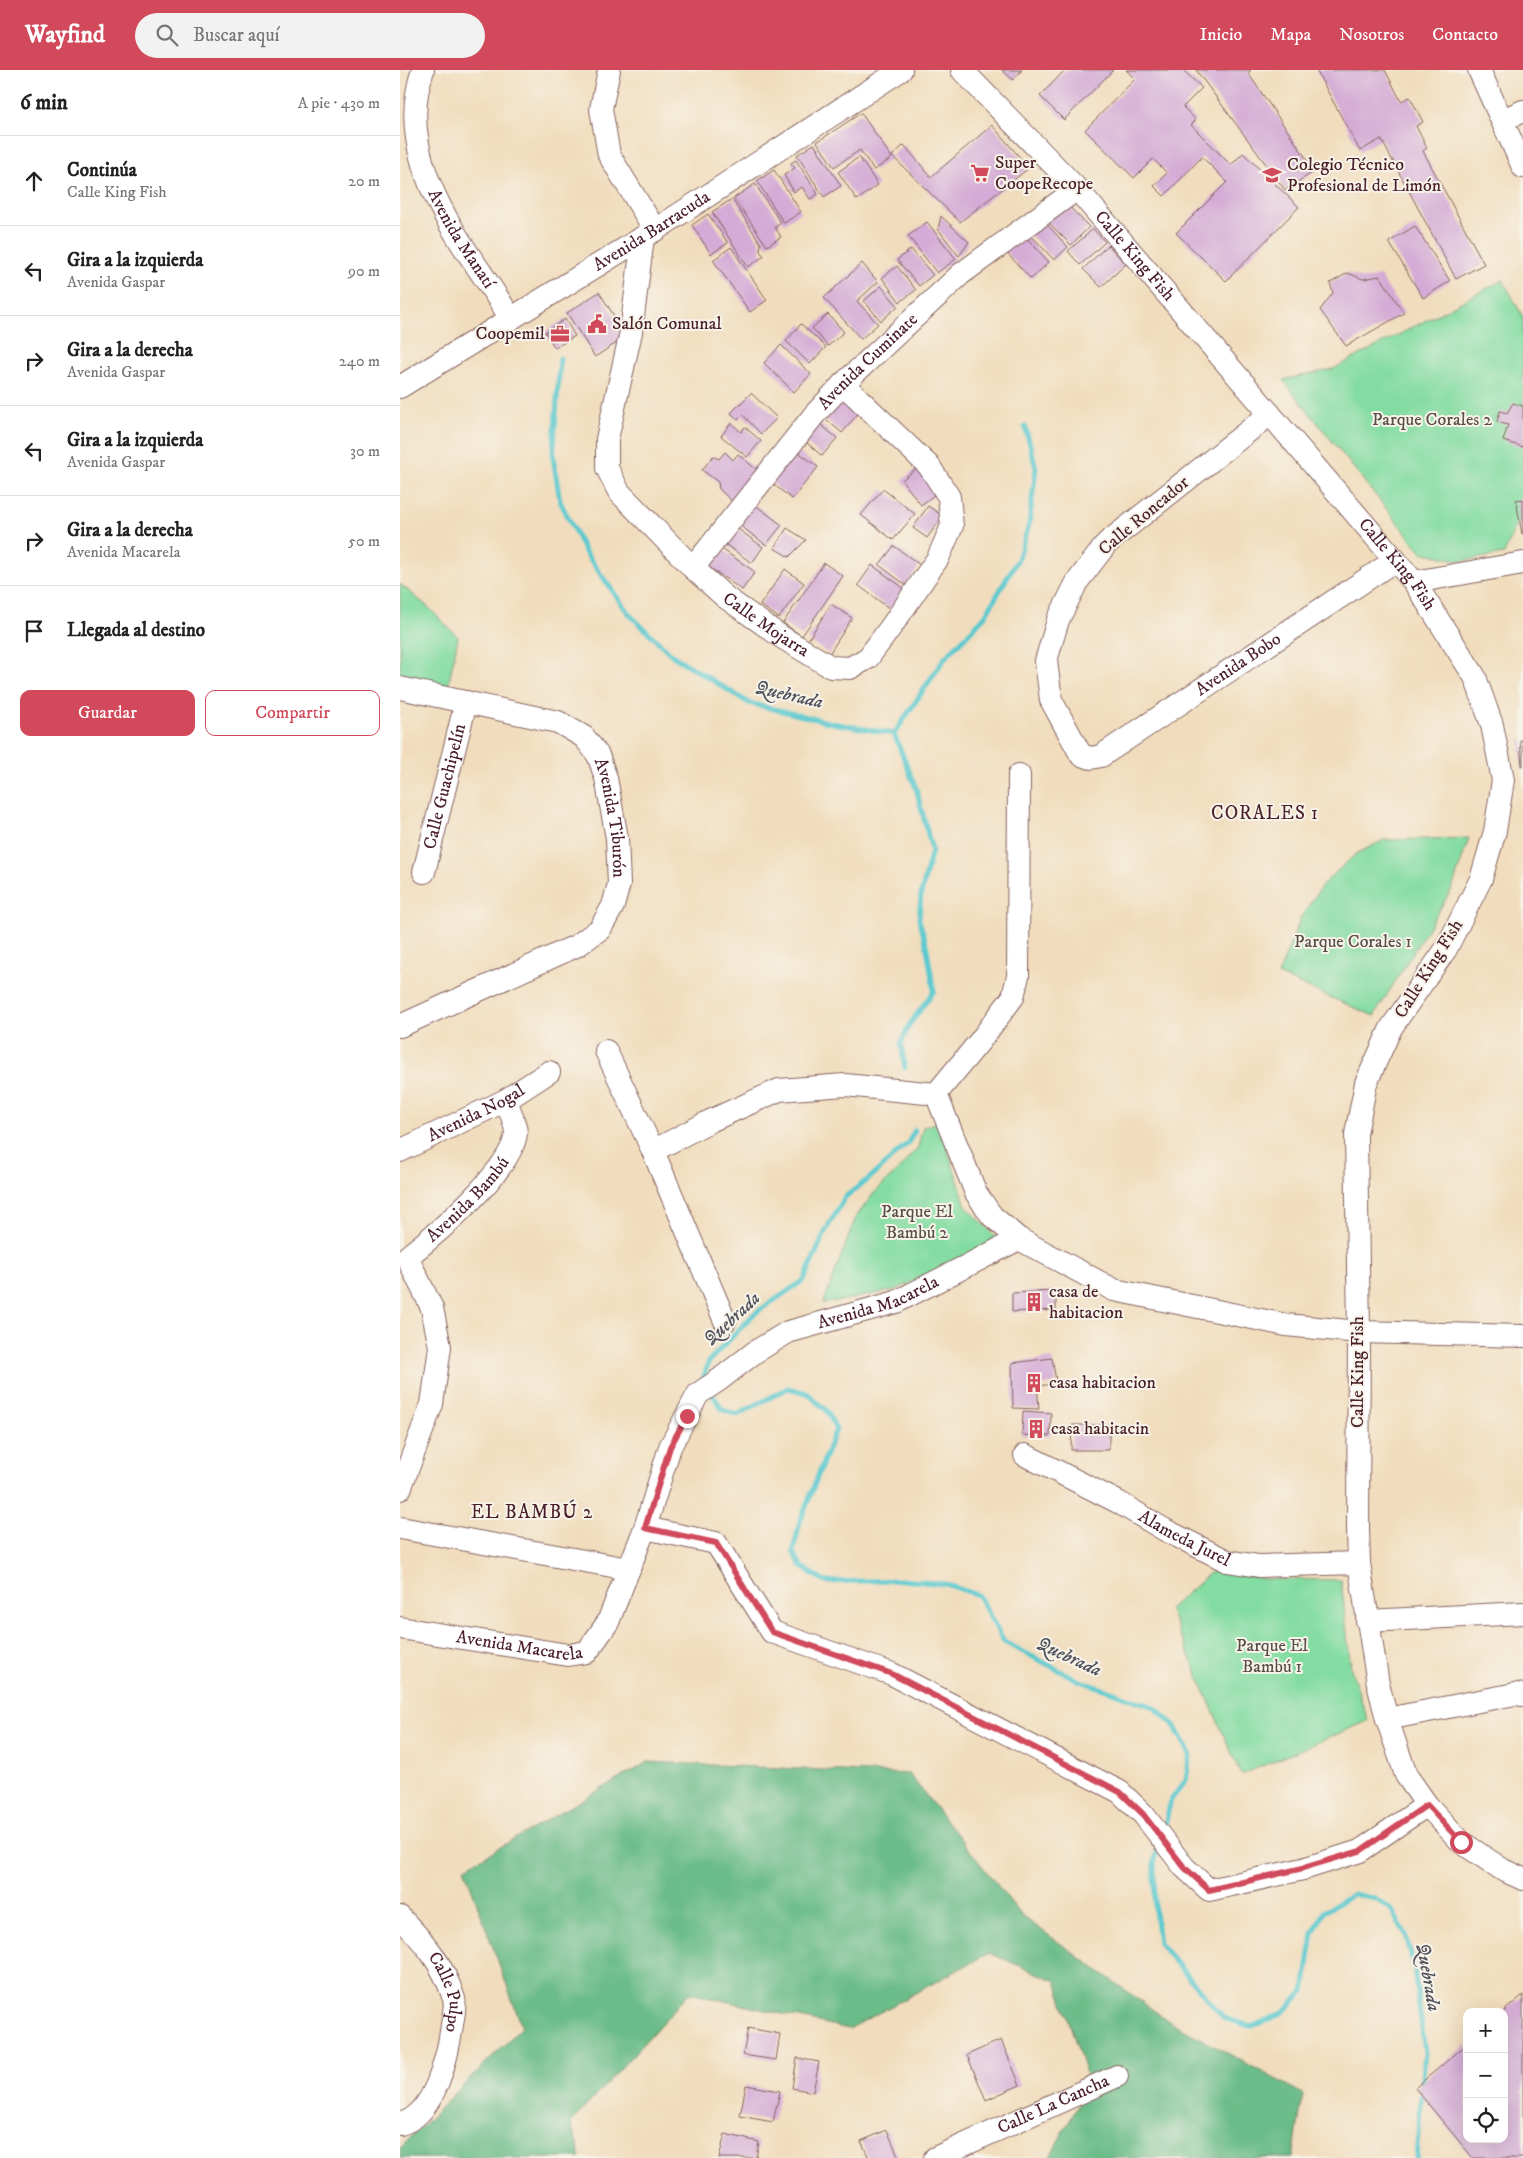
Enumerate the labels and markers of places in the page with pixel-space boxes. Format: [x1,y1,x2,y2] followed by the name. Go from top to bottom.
[995,152,1093,195] place label: Super CoopeRecope
[1287,154,1442,197] place label: Colegio Técnico Profesional de Limón
[969,162,991,184] supermarket icon: Super CoopeRecope
[1261,164,1283,186] school or university icon: Colegio Técnico Profesional de Limón
[586,313,608,335] public building icon: Salón Comunal
[612,313,722,335] place label: Salón Comunal
[475,323,546,345] place label: Coopemil
[549,323,571,345] office icon: Coopemil
[1049,1281,1124,1324] place label: casa de habitacion
[1023,1291,1045,1313] building icon: casa de habitacion
[1023,1372,1045,1394] building icon: casa habitacion
[1049,1372,1157,1394] place label: casa habitacion
[1025,1418,1047,1440] building icon: casa habitacin
[1051,1418,1150,1440] place label: casa habitacin

